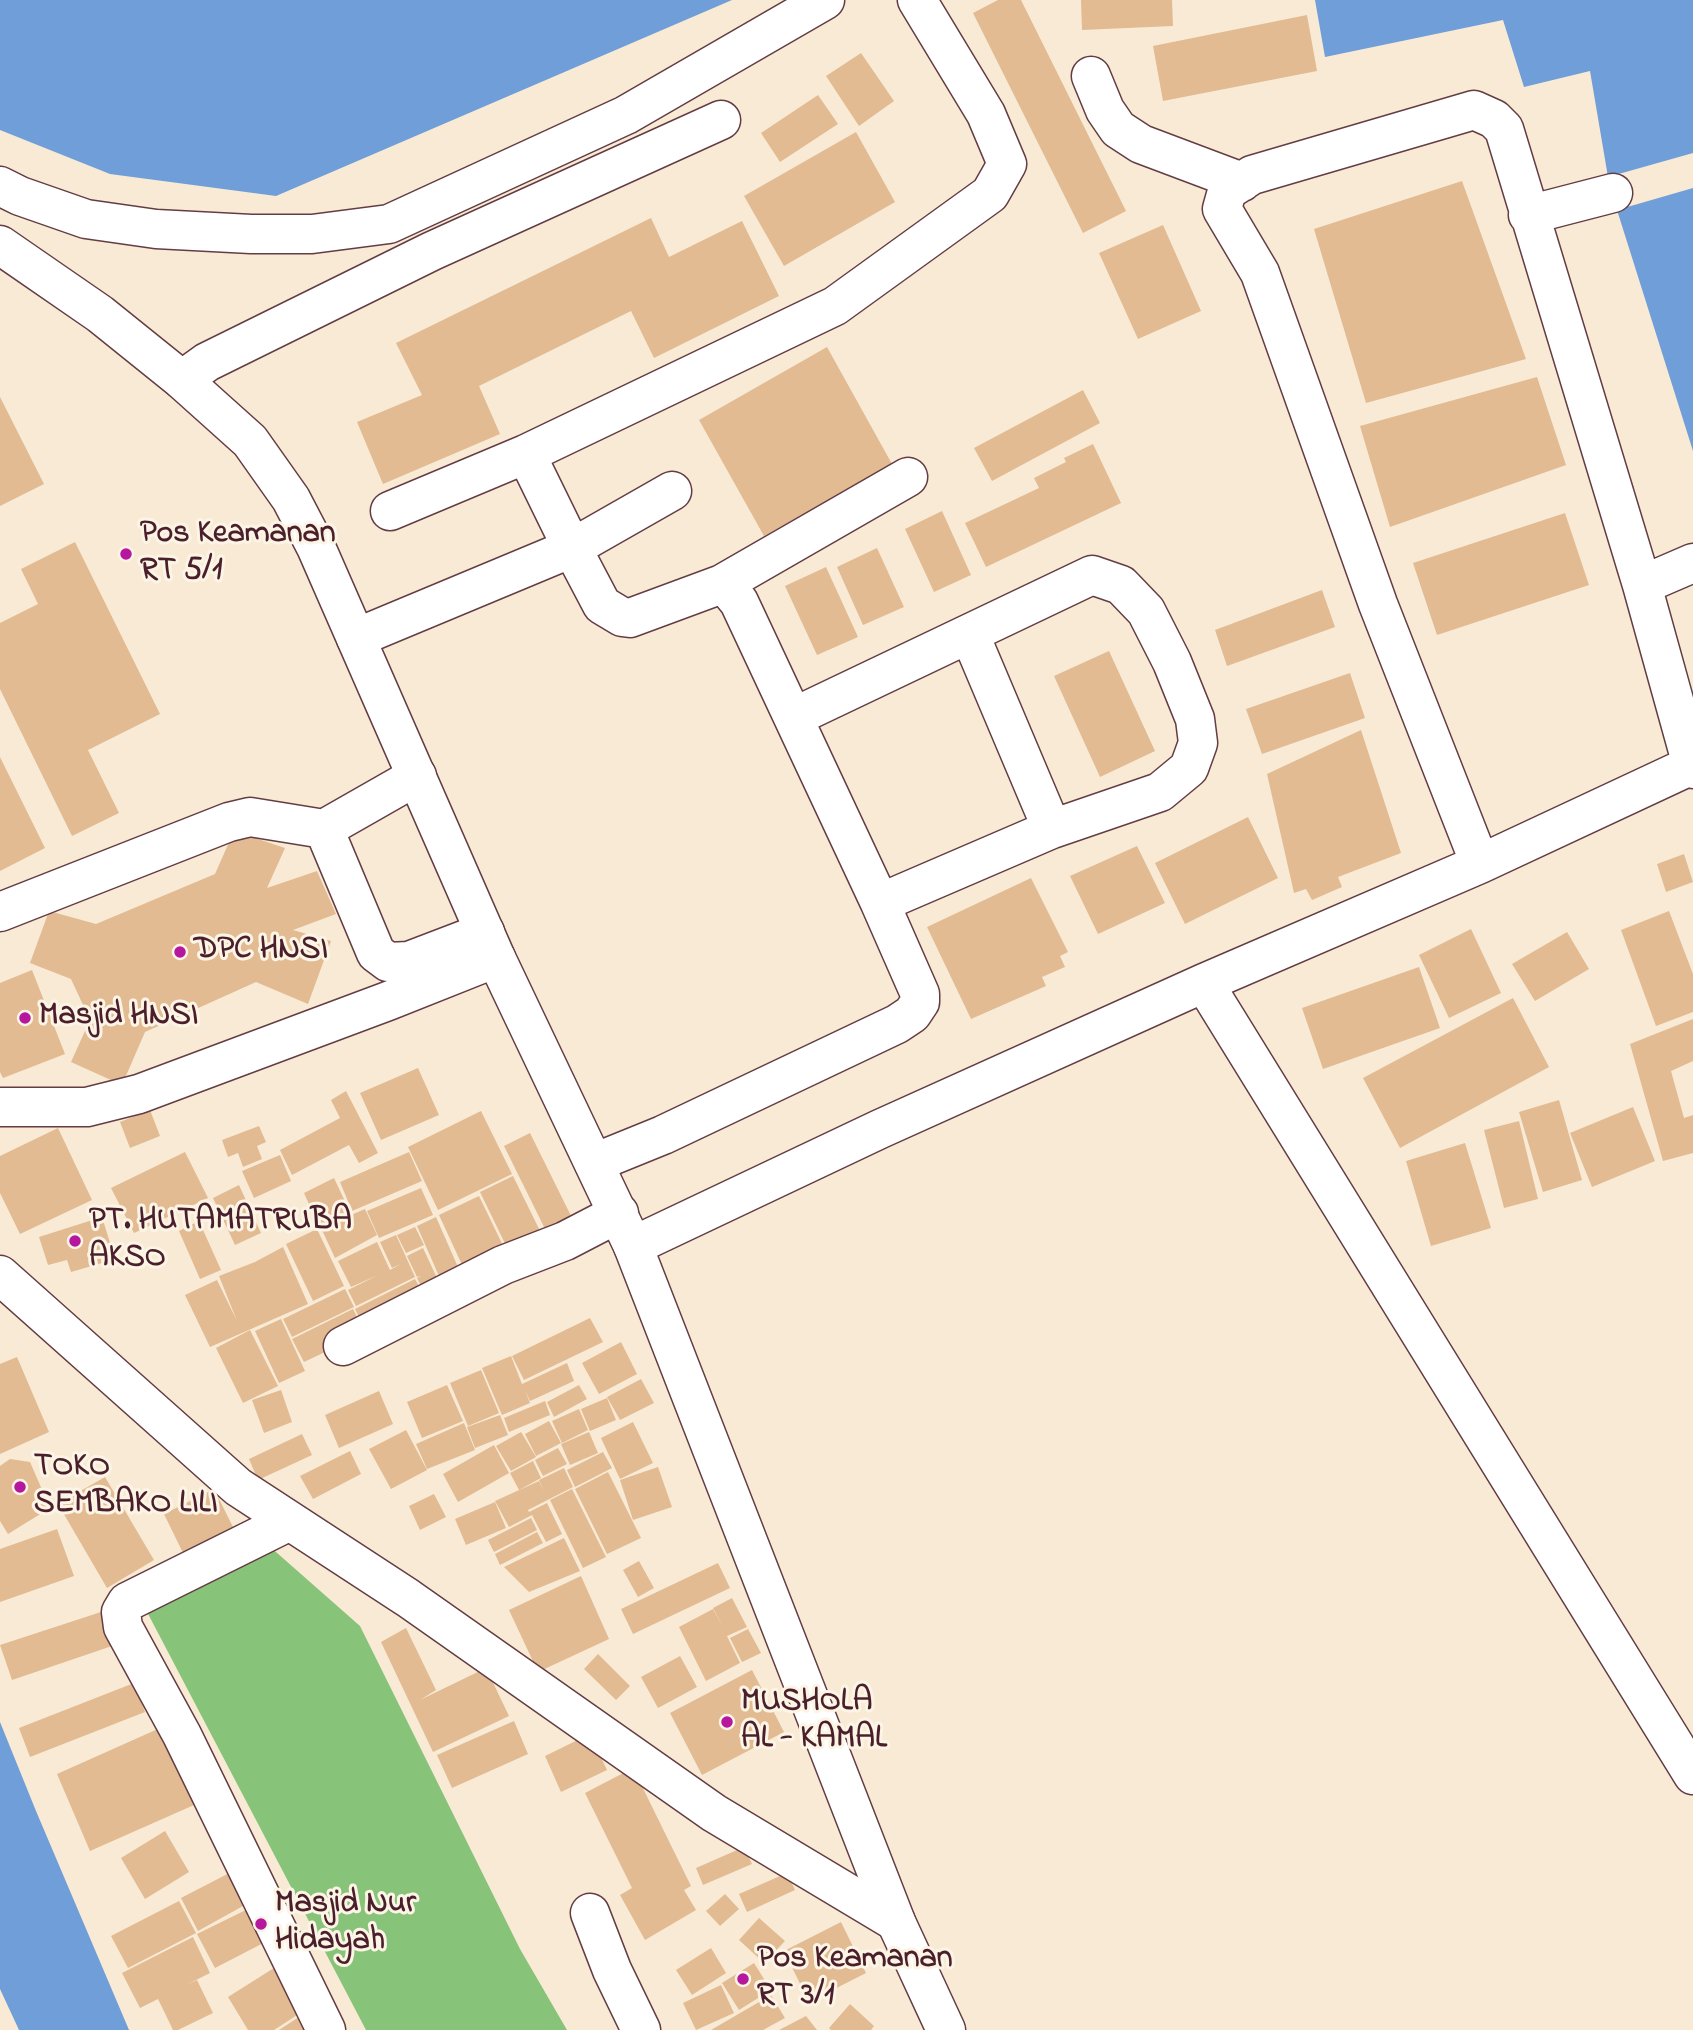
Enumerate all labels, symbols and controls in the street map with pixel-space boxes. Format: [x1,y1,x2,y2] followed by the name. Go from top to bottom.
[140,517,336,592] place label: Pos Keamanan RT 5/1
[118,546,134,562] marker: Pos Keamanan RT 5/1
[194,933,328,971] place label: DPC HNSI
[172,944,188,960] marker: DPC HNSI
[39,999,198,1037] place label: Masjid HNSI
[17,1010,33,1026] marker: Masjid HNSI
[89,1204,352,1279] place label: PT. HUTAMATRUBA AKSO
[67,1233,83,1249] marker: PT. HUTAMATRUBA AKSO
[34,1450,218,1525] place label: TOKO SEMBAKO LILI
[12,1479,28,1495] marker: TOKO SEMBAKO LILI
[741,1685,887,1760] place label: MUSHOLA AL - KAMAL
[719,1714,735,1730] marker: MUSHOLA AL - KAMAL
[275,1887,416,1962] place label: Masjid Nur Hidayah
[253,1916,269,1932] marker: Masjid Nur Hidayah
[757,1942,953,2017] place label: Pos Keamanan RT 3/1
[735,1971,751,1987] marker: Pos Keamanan RT 3/1

